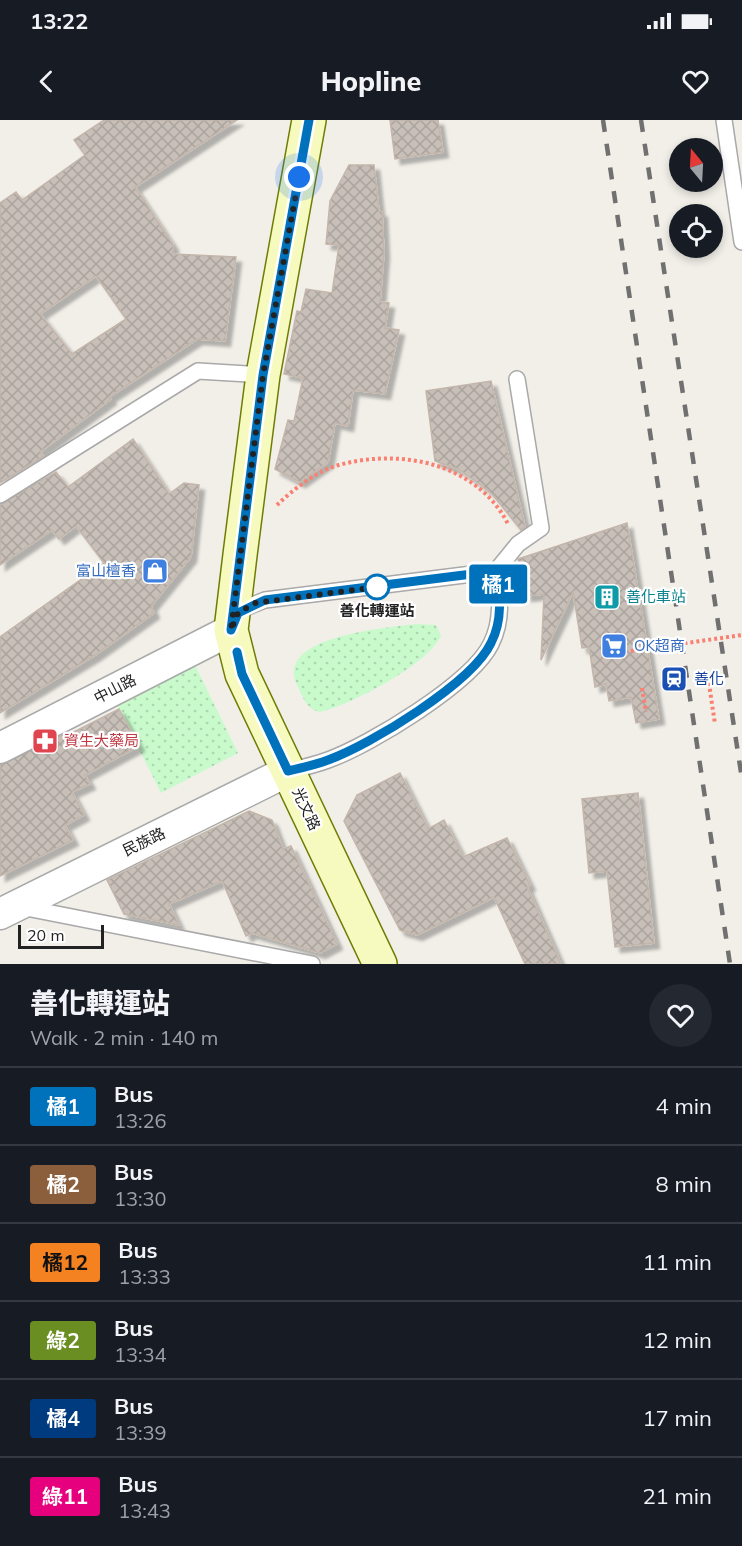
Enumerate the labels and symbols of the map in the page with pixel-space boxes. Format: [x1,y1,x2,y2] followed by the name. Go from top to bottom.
[669,138,723,192] north arrow
[284,162,314,192] your location
[140,556,170,586] shop icon: 富山檀香
[76,561,136,580] place label: 富山檀香
[471,564,525,604] line badge: 橘1
[364,574,390,600] marker: 善化轉運站
[592,582,622,612] building icon: 善化車站
[626,587,686,606] place label: 善化車站
[339,601,415,620] place label: 善化轉運站
[599,631,629,661] supermarket icon: OK超商
[634,636,685,655] place label: OK超商
[659,664,689,694] station icon: 善化
[694,669,724,688] place label: 善化
[90,670,139,707] street label: 中山路
[30,726,60,756] pharmacy icon: 資生大藥局
[64,731,139,750] place label: 資生大藥局
[288,784,325,833] street label: 光文路
[119,823,168,860] street label: 民族路
[18,922,104,950] scale bar

